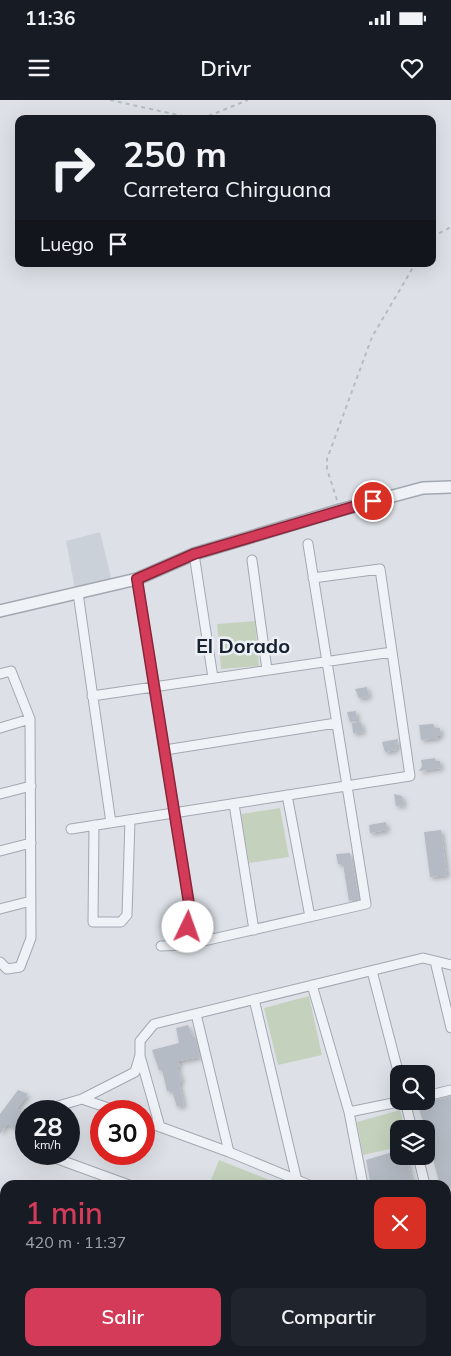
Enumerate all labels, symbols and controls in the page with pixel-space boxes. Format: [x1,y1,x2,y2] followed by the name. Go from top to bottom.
[25,6,75,30] text: 11:36
[25,54,53,82] icon: menu
[200,54,251,82] text: Drivr
[398,54,426,82] icon: heart
[123,132,227,176] text: 250 m
[40,135,105,200] icon: right
[123,175,331,203] text: Carretera Chirguana
[104,230,132,258] icon: arrive
[40,232,94,256] text: Luego
[352,480,394,522] pin
[359,487,387,515] icon: arrive
[196,633,290,658] district label: El Dorado
[161,900,213,952] position arrow
[390,1065,435,1165] map controls
[390,1065,435,1110] button: search
[90,1100,155,1165] speed limit sign: 30
[32,1111,63,1142] text: 28
[390,1120,435,1165] button: layers
[34,1137,61,1152] text: km/h
[25,1194,103,1232] text: 1 min
[374,1197,426,1249] button: close
[25,1232,126,1252] text: 420 m · 11:37
[25,1288,221,1346] button: Salir
[231,1288,426,1346] button: Compartir

